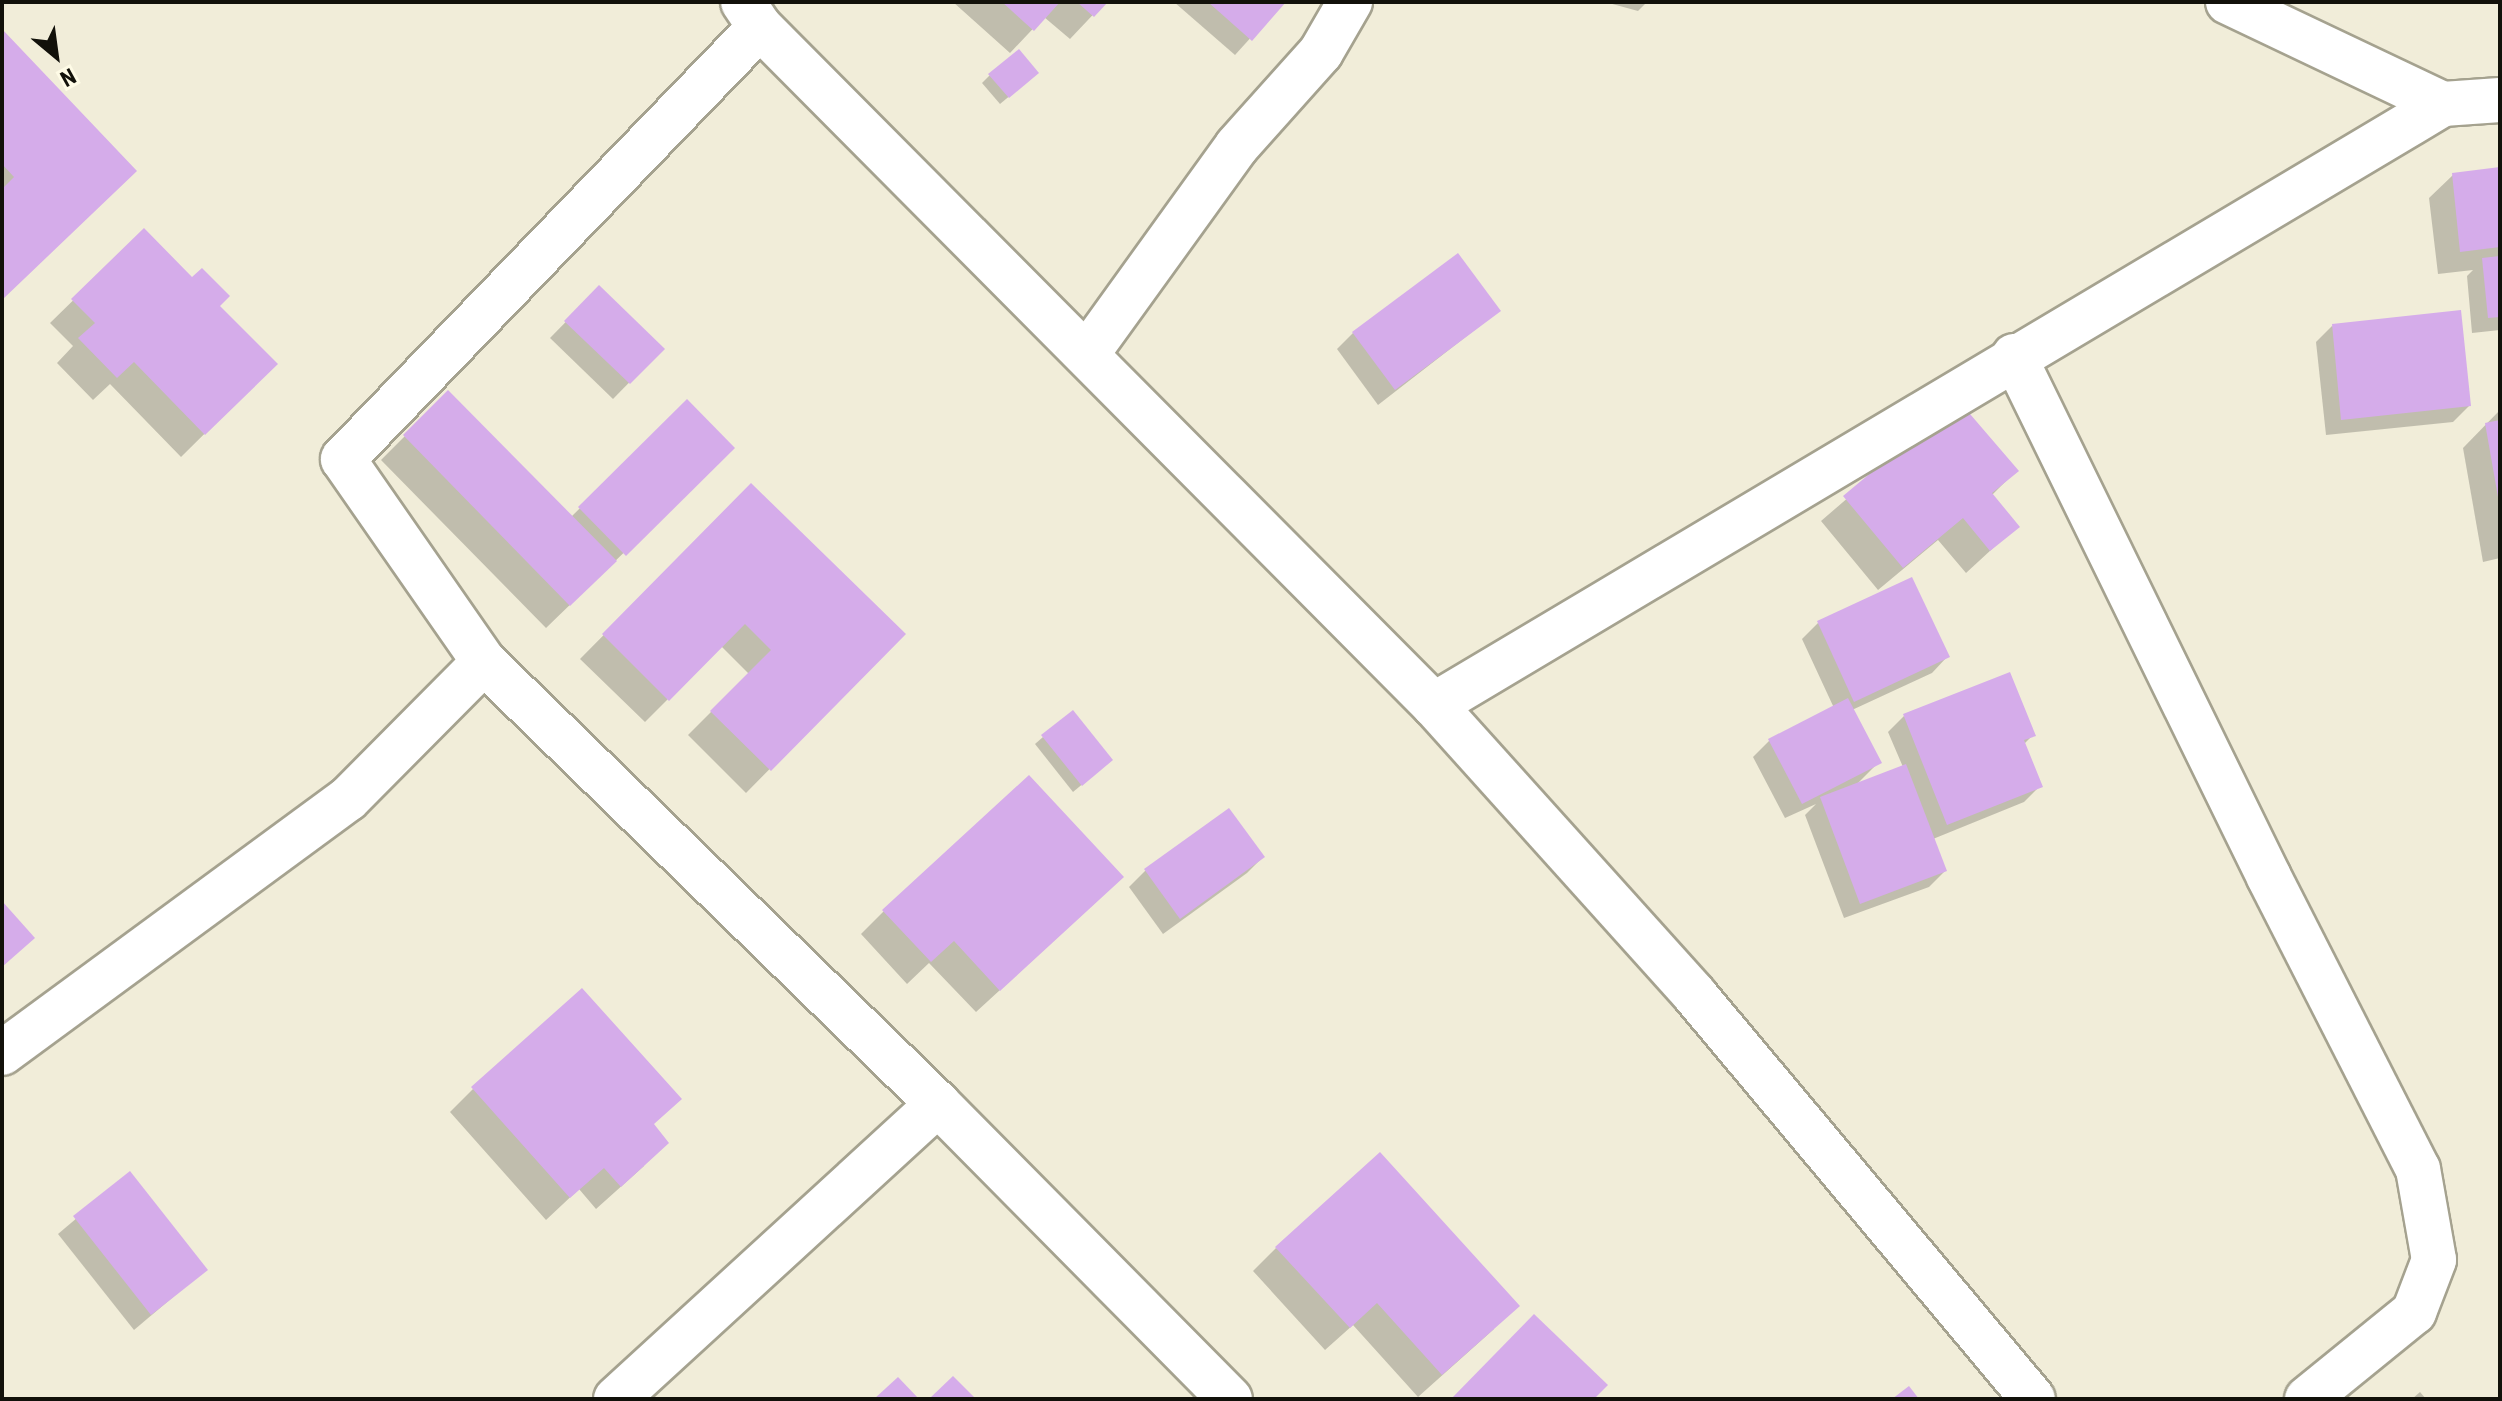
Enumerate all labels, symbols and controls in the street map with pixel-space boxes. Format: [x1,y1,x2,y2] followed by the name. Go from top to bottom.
[16,16,96,96] north arrow
[56,63,80,92] text: N

